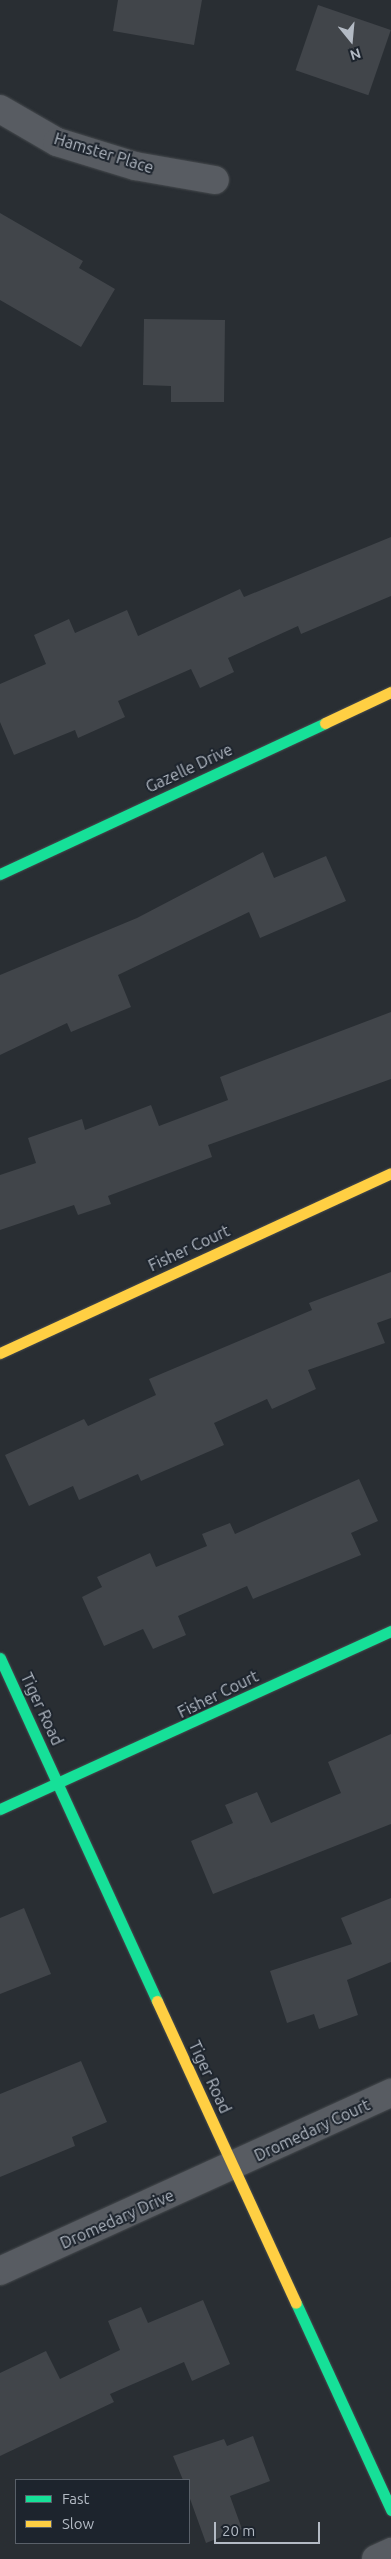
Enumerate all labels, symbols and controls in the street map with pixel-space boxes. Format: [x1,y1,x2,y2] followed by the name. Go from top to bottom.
[326,15,376,65] north arrow
[348,45,363,64] text: N
[52,129,156,177] street label: Hamster Place
[143,740,235,796] street label: Gazelle Drive
[145,1221,233,1275] street label: Fisher Court
[174,1666,262,1722] street label: Fisher Court
[17,1670,67,1748] street label: Tiger Road
[185,2038,235,2116] street label: Tiger Road
[251,2095,373,2165] street label: Dromedary Court
[57,2185,177,2253] street label: Dromedary Drive
[15,2479,190,2544] legend
[62,2490,89,2507] text: Fast
[216,2512,322,2544] scale bar
[62,2515,94,2532] text: Slow
[222,2522,255,2539] text: 20 m

